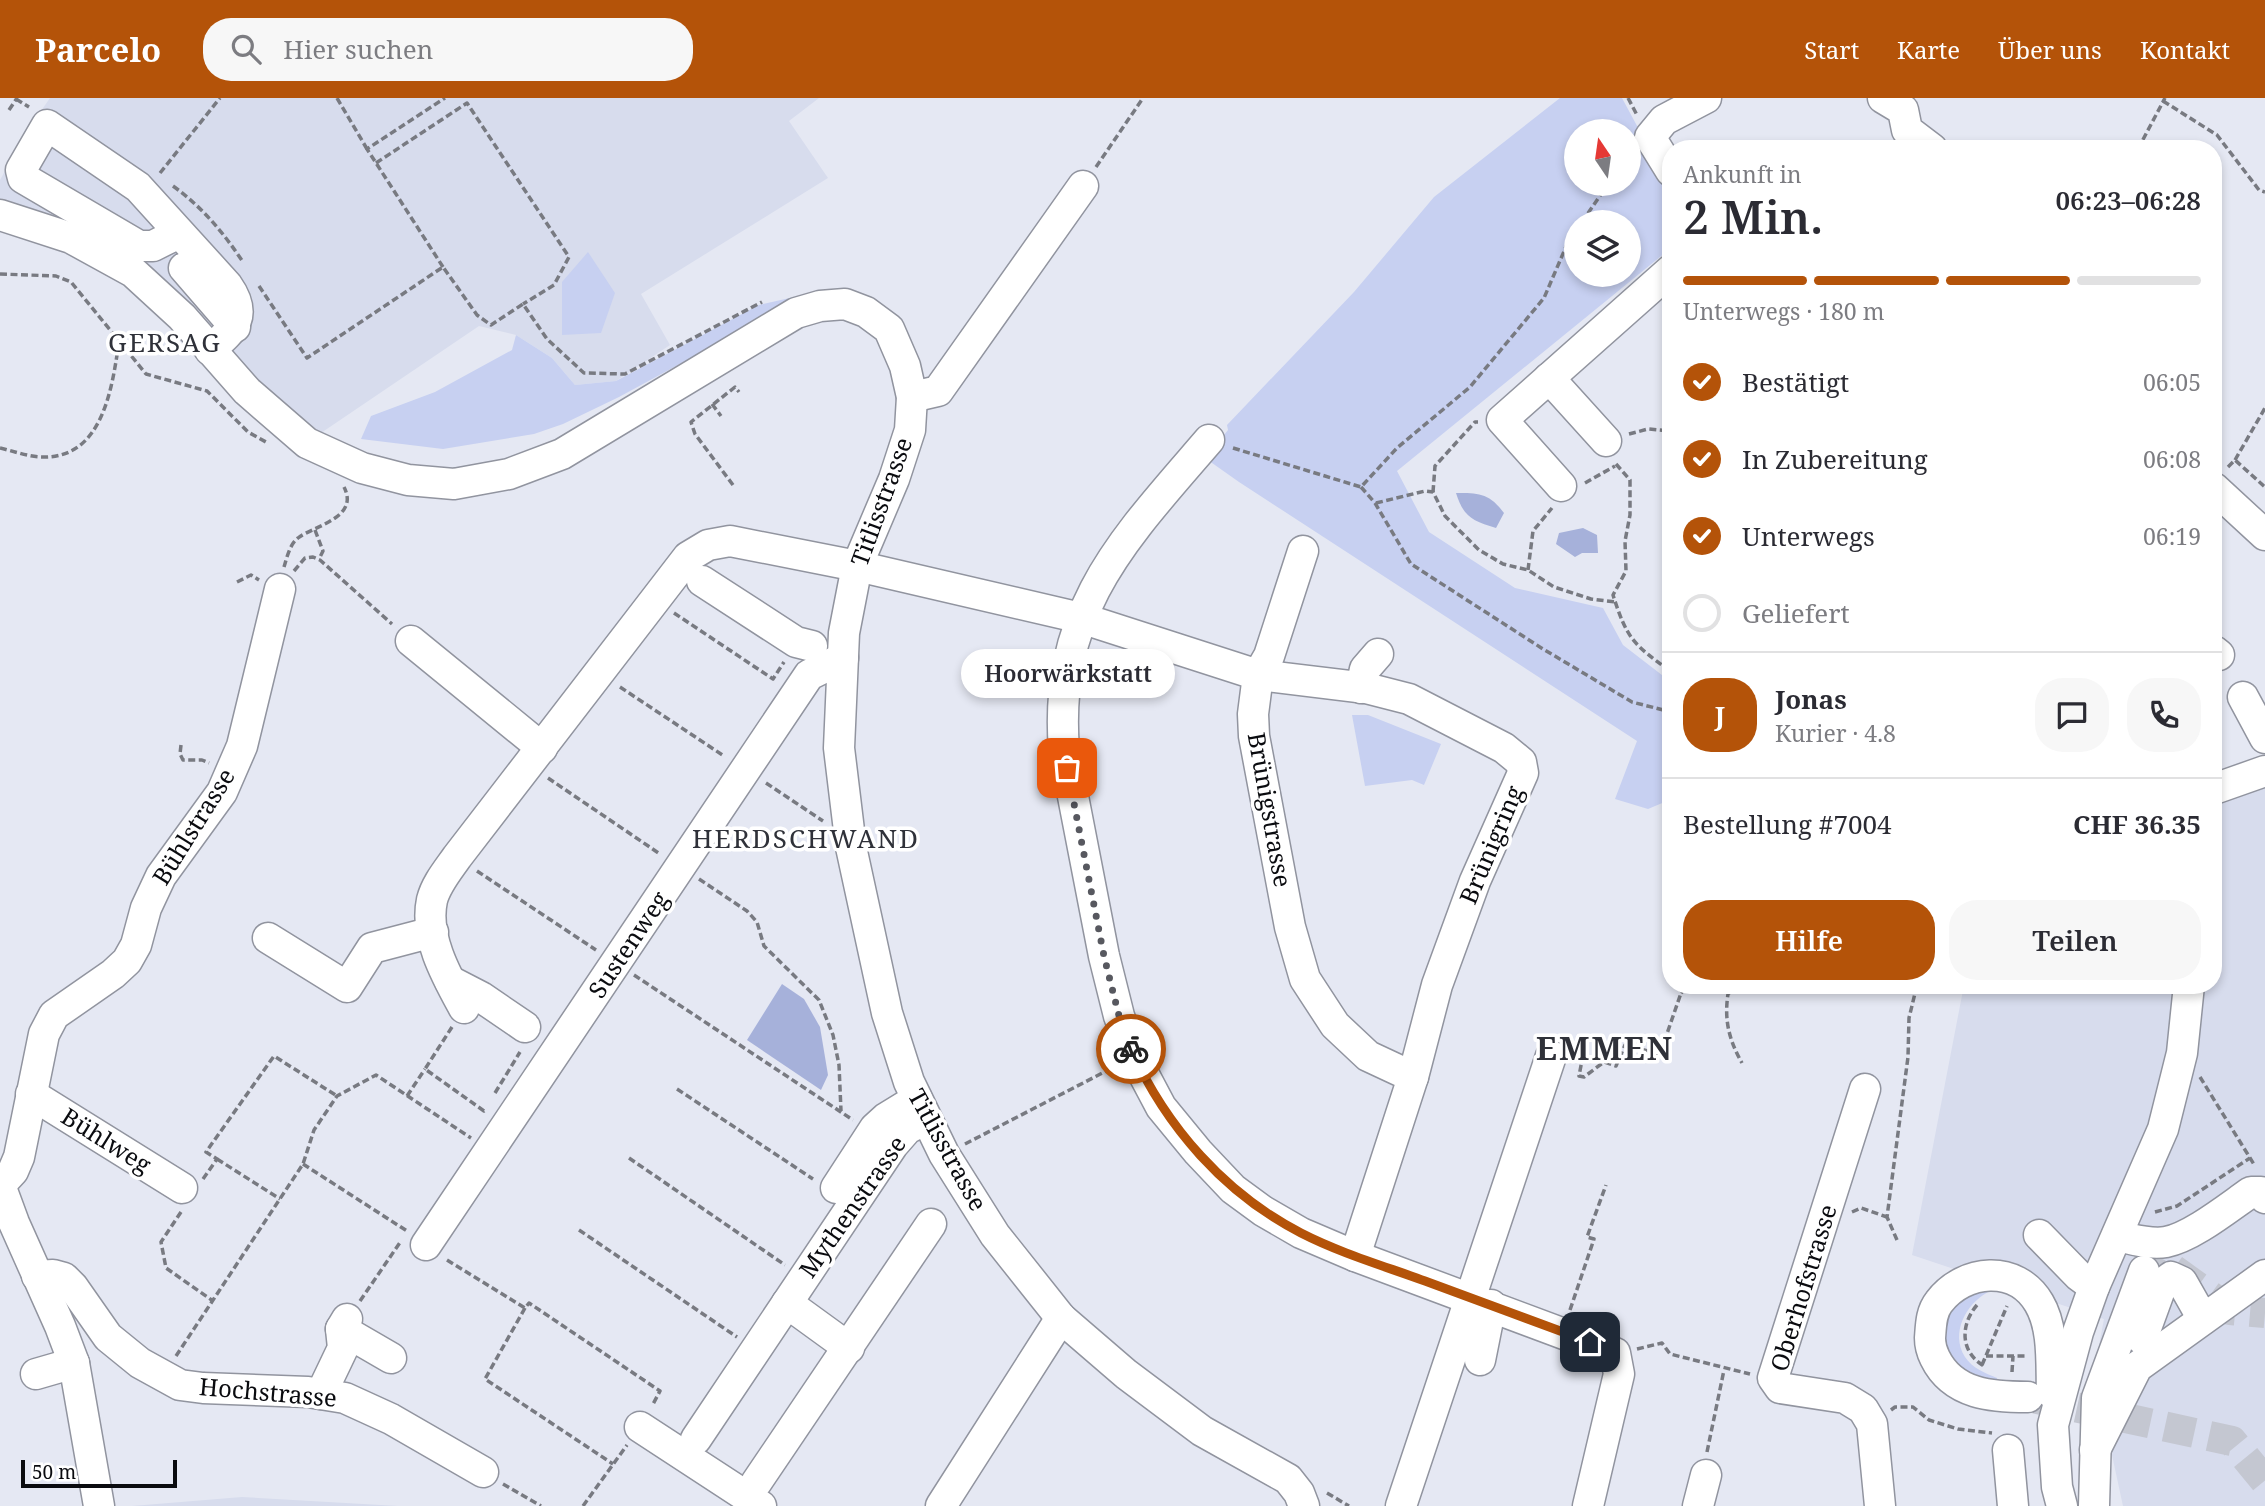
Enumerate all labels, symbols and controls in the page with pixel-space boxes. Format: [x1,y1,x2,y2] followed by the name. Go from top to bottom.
[203,18,693,81] search box
[35,27,161,72] text: Parcelo
[227,30,265,68] icon: search
[283,31,433,67] text: Hier suchen
[1804,33,1859,66] text: Start
[1897,33,1960,66] text: Karte
[1998,33,2102,66] text: Über uns
[2140,33,2230,66] text: Kontakt
[1564,119,1642,196] north arrow
[1564,119,1641,287] map controls
[1683,158,1802,190] text: Ankunft in
[2055,182,2201,218] text: 06:23–06:28
[1683,185,1823,247] text: 2 Min.
[1564,210,1641,287] button: layers
[1683,295,1884,327] text: Unterwegs · 180 m
[108,324,222,360] district label: GERSAG
[1683,363,1721,401] icon: check
[1742,364,1849,400] text: Bestätigt
[2143,366,2201,398] text: 06:05
[842,432,919,571] street label: Titlisstrasse
[1683,440,1721,478] icon: check
[1742,441,1928,477] text: In Zubereitung
[2143,443,2201,475] text: 06:08
[1683,517,1721,555] icon: check
[1742,518,1875,554] text: Unterwegs
[2143,520,2201,552] text: 06:19
[1742,595,1850,631] text: Geliefert
[960,649,1174,698] callout: Hoorwärkstatt
[984,657,1152,689] text: Hoorwärkstatt
[2035,678,2109,752] button: chat
[2127,678,2201,752] button: phone
[1775,681,1847,717] text: Jonas
[1715,697,1725,733] text: J
[1775,717,1896,749] text: Kurier · 4.8
[1241,730,1300,890] street label: Brünigstrasse
[1037,738,1097,798] pin
[1048,749,1086,787] icon: bag
[144,762,242,891] street label: Bühlstrasse
[1451,780,1530,909] street label: Brünigring
[1683,806,1892,842] text: Bestellung #7004
[2073,806,2201,842] text: CHF 36.35
[692,820,920,856] district label: HERDSCHWAND
[580,884,676,1004] street label: Sustenweg
[1683,900,1935,980] button: Hilfe
[1949,900,2201,980] button: Teilen
[1096,1014,1166,1084] courier
[1536,1026,1674,1069] district label: EMMEN
[1112,1030,1150,1068] icon: bike
[901,1082,995,1216] street label: Titlisstrasse
[56,1099,158,1180] street label: Bühlweg
[791,1129,913,1284] street label: Mythenstrasse
[1762,1200,1844,1375] street label: Oberhofstrasse
[1560,1312,1620,1372] pin
[1571,1323,1609,1361] icon: home
[198,1369,338,1414] street label: Hochstrasse
[21,1457,177,1489] scale bar
[32,1459,76,1485] text: 50 m

